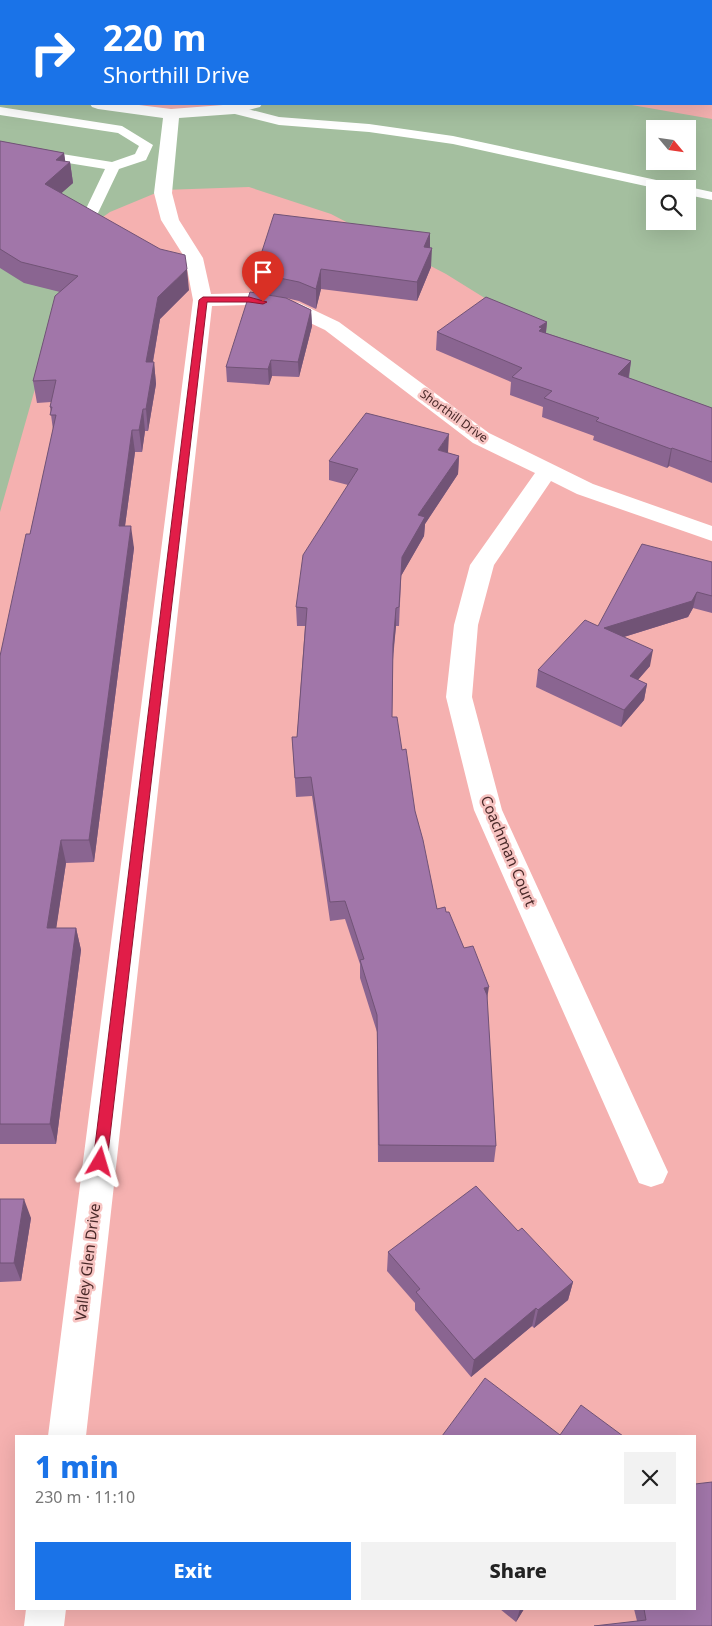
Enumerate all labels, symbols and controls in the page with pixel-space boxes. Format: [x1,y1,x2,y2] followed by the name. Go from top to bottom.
[103,14,206,61] text: 220 m
[20,20,85,85] icon: right
[103,59,250,89] text: Shorthill Drive
[646,120,696,170] north arrow
[646,120,696,230] map controls
[646,180,696,230] button: search
[242,251,284,302] pin
[249,258,277,286] icon: arrive
[417,385,492,446] street label: Shorthill Drive
[477,792,541,910] street label: Coachman Court
[73,1135,125,1187] position arrow
[70,1202,104,1322] street label: Valley Glen Drive
[35,1446,119,1487] text: 1 min
[624,1452,676,1504] button: close
[35,1486,135,1508] text: 230 m · 11:10
[35,1542,351,1600] button: Exit
[361,1542,676,1600] button: Share

